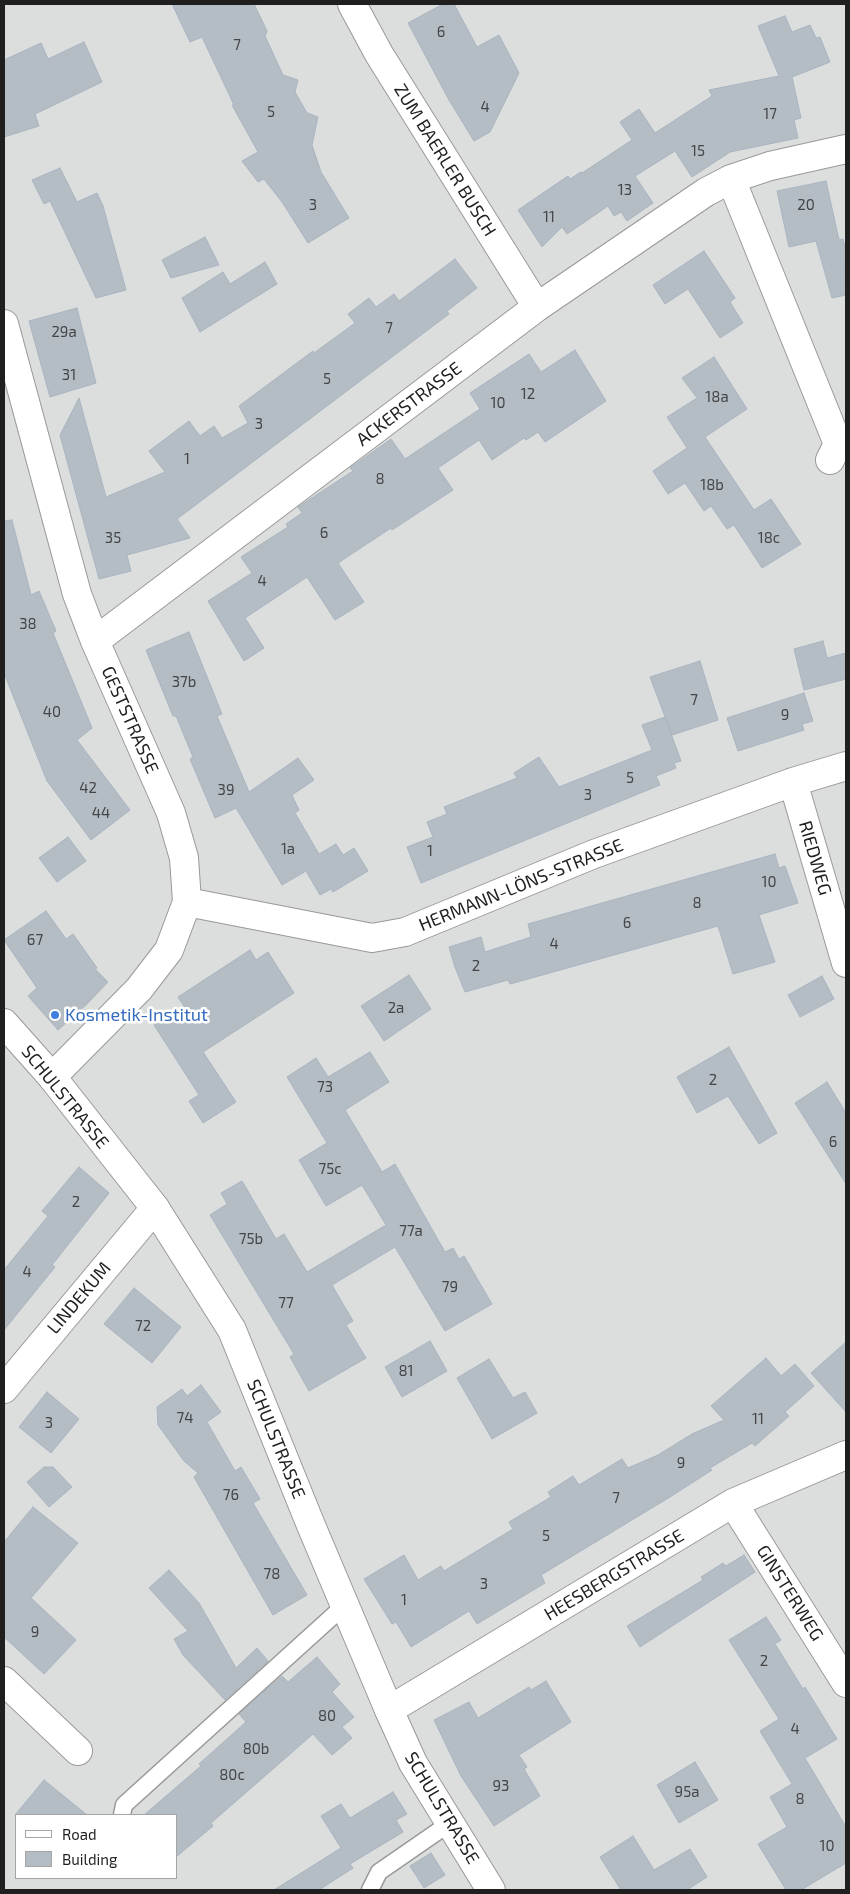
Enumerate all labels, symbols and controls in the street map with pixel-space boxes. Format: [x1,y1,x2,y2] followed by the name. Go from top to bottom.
[437,23,445,41] house number: 6
[233,36,241,54] house number: 7
[389,80,501,240] street label: ZUM BAERLER BUSCH
[480,98,490,116] house number: 4
[267,103,275,121] house number: 5
[763,105,777,123] house number: 17
[691,142,705,160] house number: 15
[618,181,632,199] house number: 13
[309,196,317,214] house number: 3
[797,196,815,214] house number: 20
[543,208,555,226] house number: 11
[385,319,393,337] house number: 7
[51,323,77,341] house number: 29a
[352,357,466,451] street label: ACKERSTRASSE
[62,366,76,384] house number: 31
[323,370,331,388] house number: 5
[521,385,535,403] house number: 12
[705,388,729,406] house number: 18a
[490,394,506,412] house number: 10
[255,415,263,433] house number: 3
[184,450,190,468] house number: 1
[375,470,385,488] house number: 8
[700,476,724,494] house number: 18b
[320,524,328,542] house number: 6
[105,529,121,547] house number: 35
[758,529,780,547] house number: 18c
[257,572,267,590] house number: 4
[19,615,37,633] house number: 38
[97,663,163,777] street label: GESTSTRASSE
[172,673,196,691] house number: 37b
[690,691,698,709] house number: 7
[43,703,61,721] house number: 40
[781,706,789,724] house number: 9
[626,769,634,787] house number: 5
[79,779,97,797] house number: 42
[218,781,234,799] house number: 39
[584,786,592,804] house number: 3
[92,804,110,822] house number: 44
[794,818,836,898] street label: RIEDWEG
[416,834,626,936] street label: HERMANN-LÖNS-STRASSE
[281,840,295,858] house number: 1a
[427,842,433,860] house number: 1
[761,873,777,891] house number: 10
[692,894,702,912] house number: 8
[623,914,631,932] house number: 6
[27,931,43,949] house number: 67
[549,935,559,953] house number: 4
[472,957,480,975] house number: 2
[388,999,404,1017] house number: 2a
[65,1004,208,1026] place label: Kosmetik-Institut
[49,1009,61,1021] marker: Kosmetik-Institut
[17,1041,113,1153] street label: SCHULSTRASSE
[709,1071,717,1089] house number: 2
[317,1078,333,1096] house number: 73
[829,1133,837,1151] house number: 6
[318,1160,342,1178] house number: 75c
[72,1193,80,1211] house number: 2
[399,1222,423,1240] house number: 77a
[239,1230,263,1248] house number: 75b
[43,1258,115,1338] street label: LINDEKUM
[22,1263,32,1281] house number: 4
[442,1278,458,1296] house number: 79
[278,1294,294,1312] house number: 77
[135,1317,151,1335] house number: 72
[398,1362,414,1380] house number: 81
[242,1376,310,1502] street label: SCHULSTRASSE
[177,1409,193,1427] house number: 74
[752,1410,764,1428] house number: 11
[45,1414,53,1432] house number: 3
[677,1454,685,1472] house number: 9
[223,1486,239,1504] house number: 76
[612,1489,620,1507] house number: 7
[540,1525,688,1625] street label: HEESBERGSTRASSE
[542,1527,550,1545] house number: 5
[752,1541,828,1645] street label: GINSTERWEG
[264,1565,280,1583] house number: 78
[480,1575,488,1593] house number: 3
[401,1591,407,1609] house number: 1
[31,1623,39,1641] house number: 9
[760,1652,768,1670] house number: 2
[318,1707,336,1725] house number: 80
[790,1720,800,1738] house number: 4
[243,1740,269,1758] house number: 80b
[400,1748,484,1868] street label: SCHULSTRASSE
[219,1766,245,1784] house number: 80c
[493,1777,509,1795] house number: 93
[675,1783,699,1801] house number: 95a
[795,1790,805,1808] house number: 8
[15,1814,178,1879] legend
[62,1825,97,1843] text: Road
[819,1837,835,1855] house number: 10
[62,1850,117,1868] text: Building

